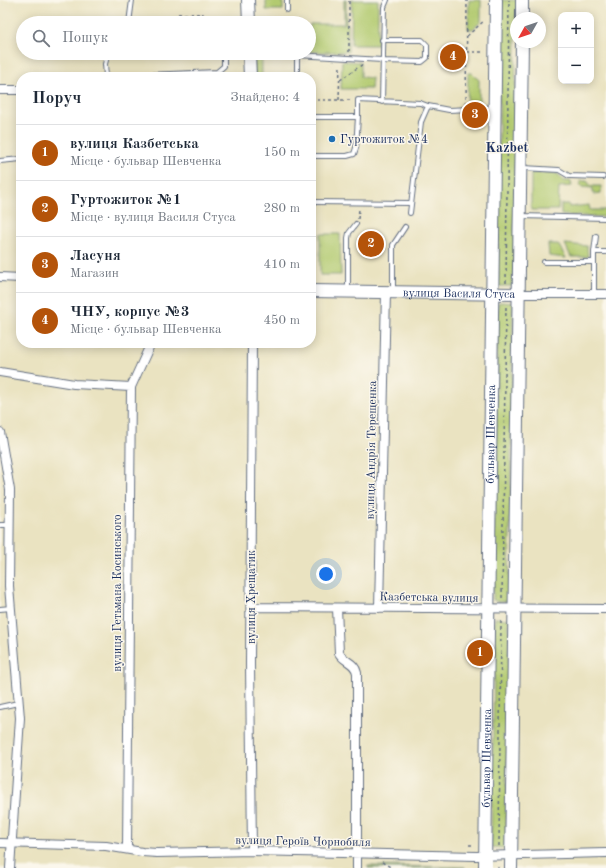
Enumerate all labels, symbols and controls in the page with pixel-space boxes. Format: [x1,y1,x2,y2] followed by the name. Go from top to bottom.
[510,12,546,48] north arrow
[558,12,594,84] map controls
[558,12,594,48] button: +
[16,16,316,60] search box
[30,27,52,49] icon: search
[62,31,108,46] text: Пошук
[440,42,466,72] pin: 4
[558,48,594,84] button: −
[32,90,81,107] text: Поруч
[231,91,300,104] text: Знайдено: 4
[462,100,488,130] pin: 3
[327,134,337,144] marker: Гуртожиток №4
[340,134,428,146] place label: Гуртожиток №4
[70,137,199,152] text: вулиця Казбетська
[485,141,529,155] district label: Kazbet
[41,146,49,159] text: 1
[263,146,300,159] text: 150 m
[70,155,221,168] text: Місце · бульвар Шевченка
[70,193,182,208] text: Гуртожиток №1
[41,202,49,215] text: 2
[263,202,300,215] text: 280 m
[70,211,236,224] text: Місце · вулиця Василя Стуса
[358,229,384,259] pin: 2
[70,249,121,264] text: Ласуня
[41,258,49,271] text: 3
[263,258,300,271] text: 410 m
[70,267,119,280] text: Магазин
[403,287,515,301] street label: вулиця Василя Стуса
[70,305,189,320] text: ЧНУ, корпус №3
[41,314,49,327] text: 4
[263,314,300,327] text: 450 m
[70,323,221,336] text: Місце · бульвар Шевченка
[364,380,379,520] street label: вулиця Андрія Терещенка
[485,384,498,484] street label: бульвар Шевченка
[112,514,124,672] street label: вулиця Гетьмана Косинського
[246,550,258,644] street label: вулиця Хрещатик
[316,564,336,584] your location
[379,591,479,605] street label: Казбетська вулиця
[467,638,493,668] pin: 1
[481,708,494,808] street label: бульвар Шевченка
[235,835,371,849] street label: вулиця Героїв Чорнобиля

